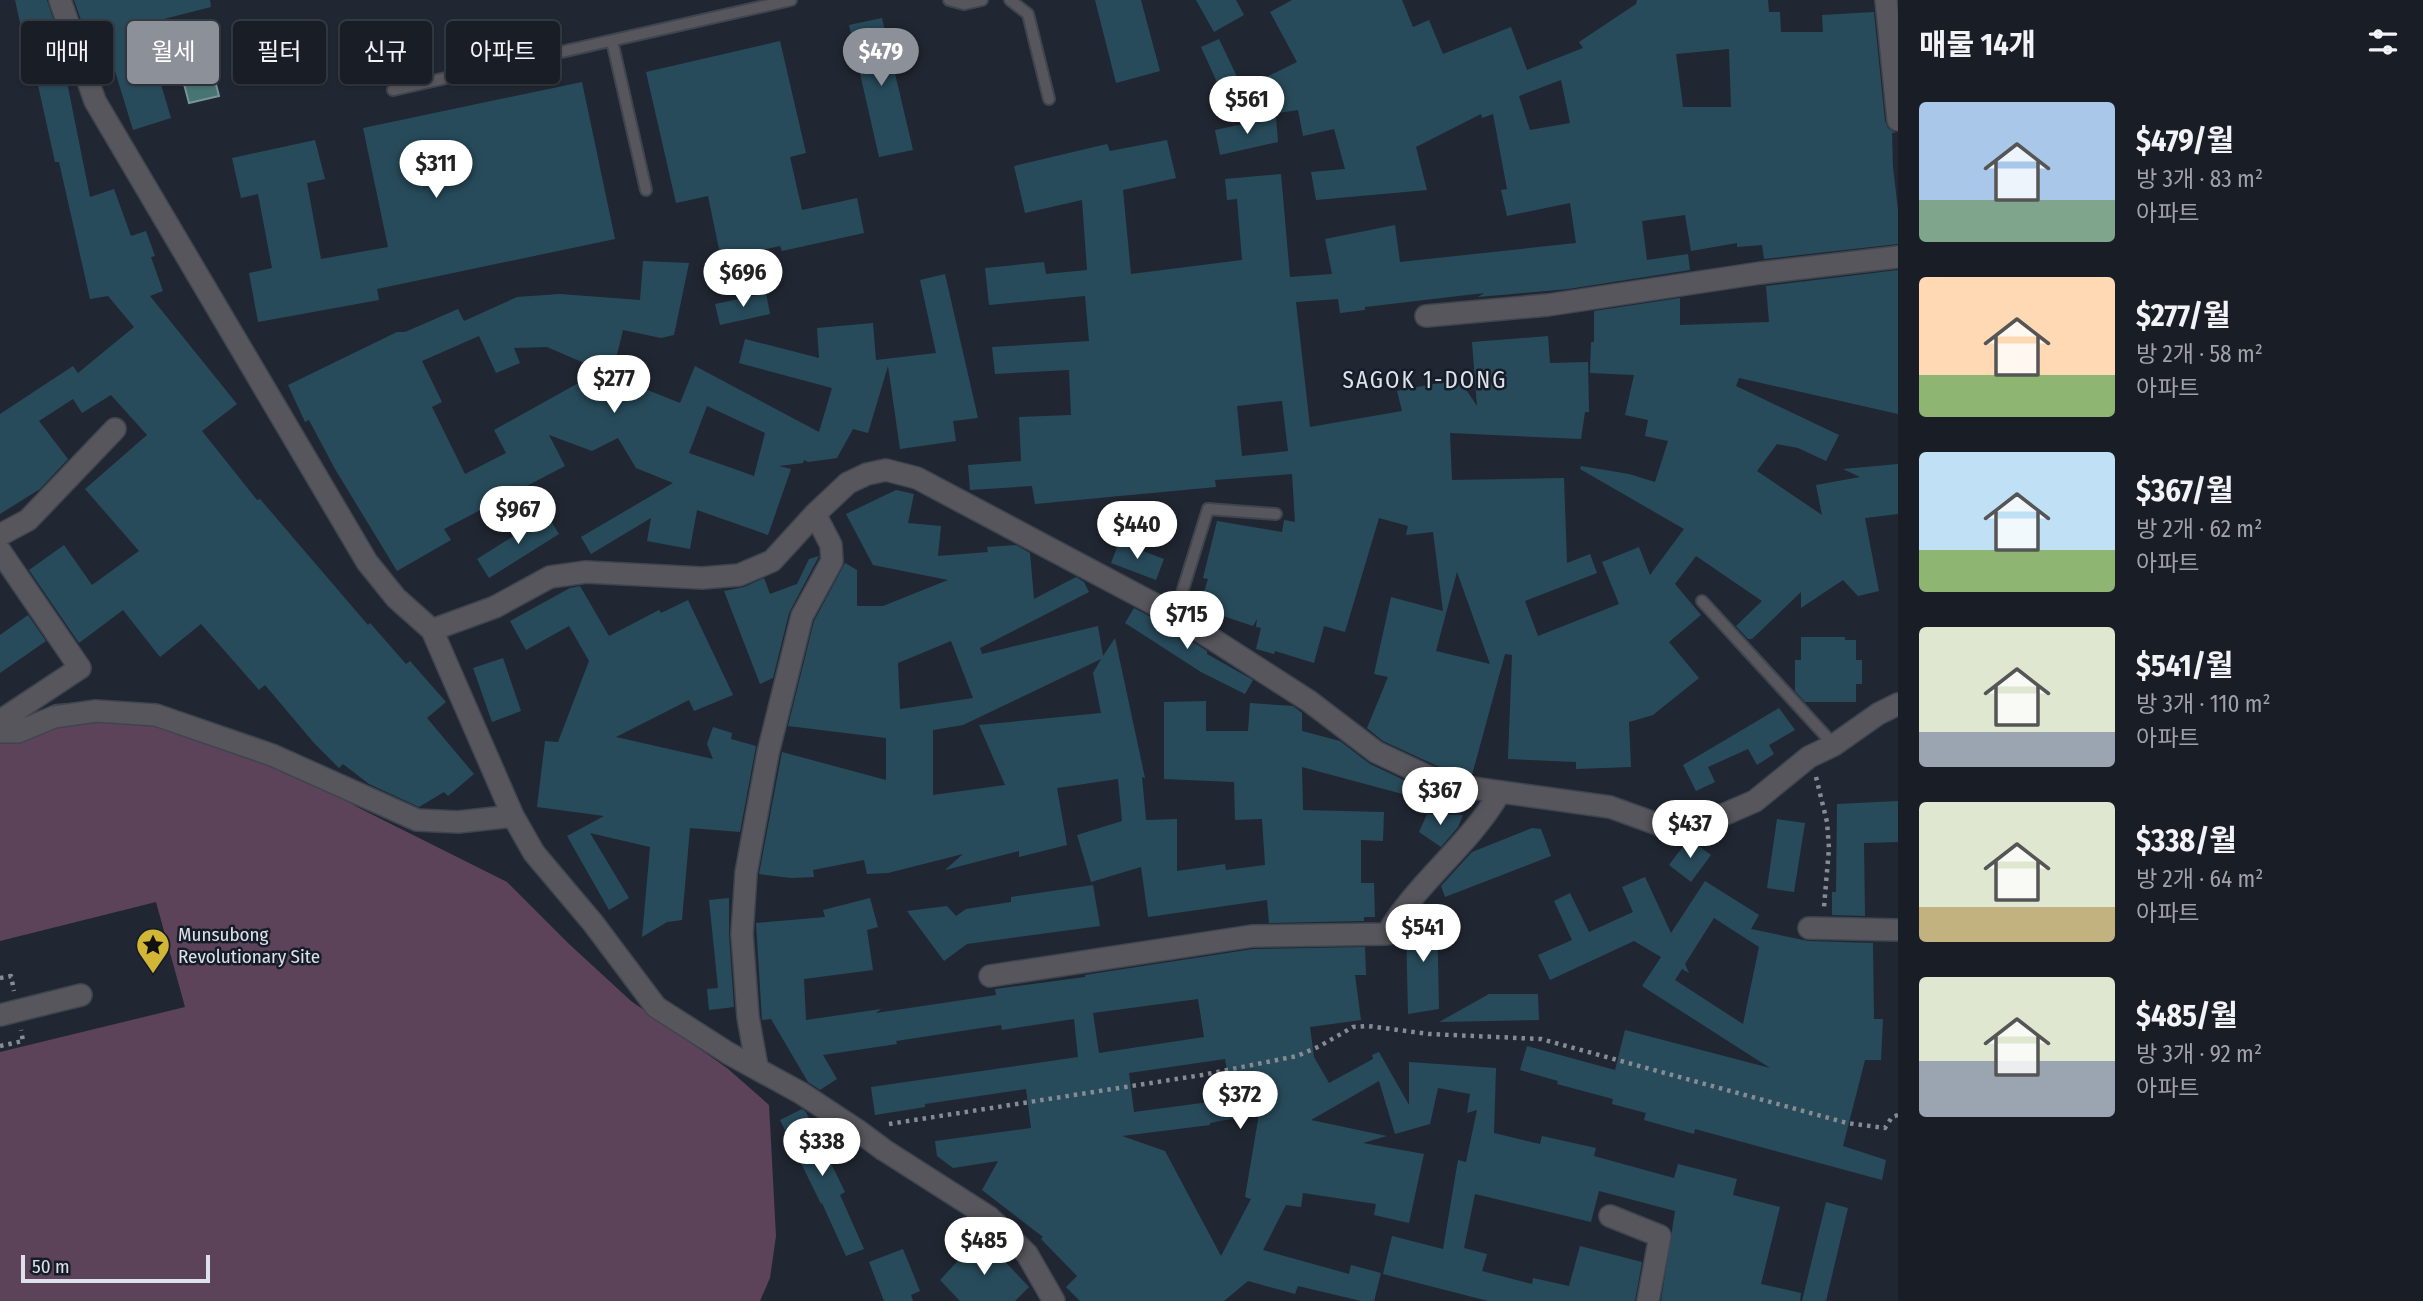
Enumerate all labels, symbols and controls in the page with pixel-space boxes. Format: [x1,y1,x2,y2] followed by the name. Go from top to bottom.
[21,21,113,84] chip: 매매
[127,21,219,84] chip: 월세
[233,21,326,84] chip: 필터
[340,21,432,84] chip: 신규
[446,21,560,84] chip: 아파트
[2364,23,2402,61] icon: filters
[1919,27,2036,63] text: 매물 14개
[840,28,922,88] pin: $479
[859,37,903,65] text: $479
[1206,76,1288,136] pin: $561
[1225,85,1269,113] text: $561
[2136,123,2234,159] text: $479/월
[1975,130,2059,214] icon: home
[395,140,477,200] pin: $311
[416,149,456,177] text: $311
[2136,165,2263,193] text: 방 3개 · 83 m²
[2136,199,2199,227] text: 아파트
[702,250,784,309] pin: $696
[719,258,767,286] text: $696
[2136,298,2231,334] text: $277/월
[1975,305,2059,389] icon: home
[2136,340,2263,368] text: 방 2개 · 58 m²
[573,356,655,415] pin: $277
[593,364,635,392] text: $277
[1343,366,1507,394] district label: SAGOK 1-DONG
[2136,374,2199,402] text: 아파트
[2136,473,2234,509] text: $367/월
[1975,480,2059,564] icon: home
[477,486,559,546] pin: $967
[496,495,540,523] text: $967
[1096,502,1178,561] pin: $440
[1113,510,1161,538] text: $440
[2136,515,2262,543] text: 방 2개 · 62 m²
[2136,549,2199,577] text: 아파트
[1146,592,1228,651] pin: $715
[1166,600,1208,628] text: $715
[2136,648,2233,684] text: $541/월
[1975,655,2059,739] icon: home
[2136,690,2271,718] text: 방 3개 · 110 m²
[2136,724,2199,752] text: 아파트
[1399,768,1481,827] pin: $367
[1418,776,1462,804] text: $367
[1649,800,1731,860] pin: $437
[1668,809,1712,837] text: $437
[2136,823,2237,859] text: $338/월
[1975,830,2059,914] icon: home
[2136,865,2263,893] text: 방 2개 · 64 m²
[2136,899,2199,927] text: 아파트
[1382,904,1464,964] pin: $541
[1402,913,1444,941] text: $541
[178,923,320,968] place label: Munsubong Revolutionary Site
[134,926,172,975] place icon: Munsubong Revolutionary Site
[2136,998,2238,1034] text: $485/월
[1975,1005,2059,1089] icon: home
[2136,1040,2262,1068] text: 방 3개 · 92 m²
[1199,1072,1281,1131] pin: $372
[2136,1074,2199,1102] text: 아파트
[1219,1080,1261,1108] text: $372
[781,1118,863,1178] pin: $338
[799,1127,845,1155] text: $338
[943,1218,1025,1277] pin: $485
[961,1226,1007,1254] text: $485
[21,1252,210,1284] scale bar
[32,1255,70,1278] text: 50 m

